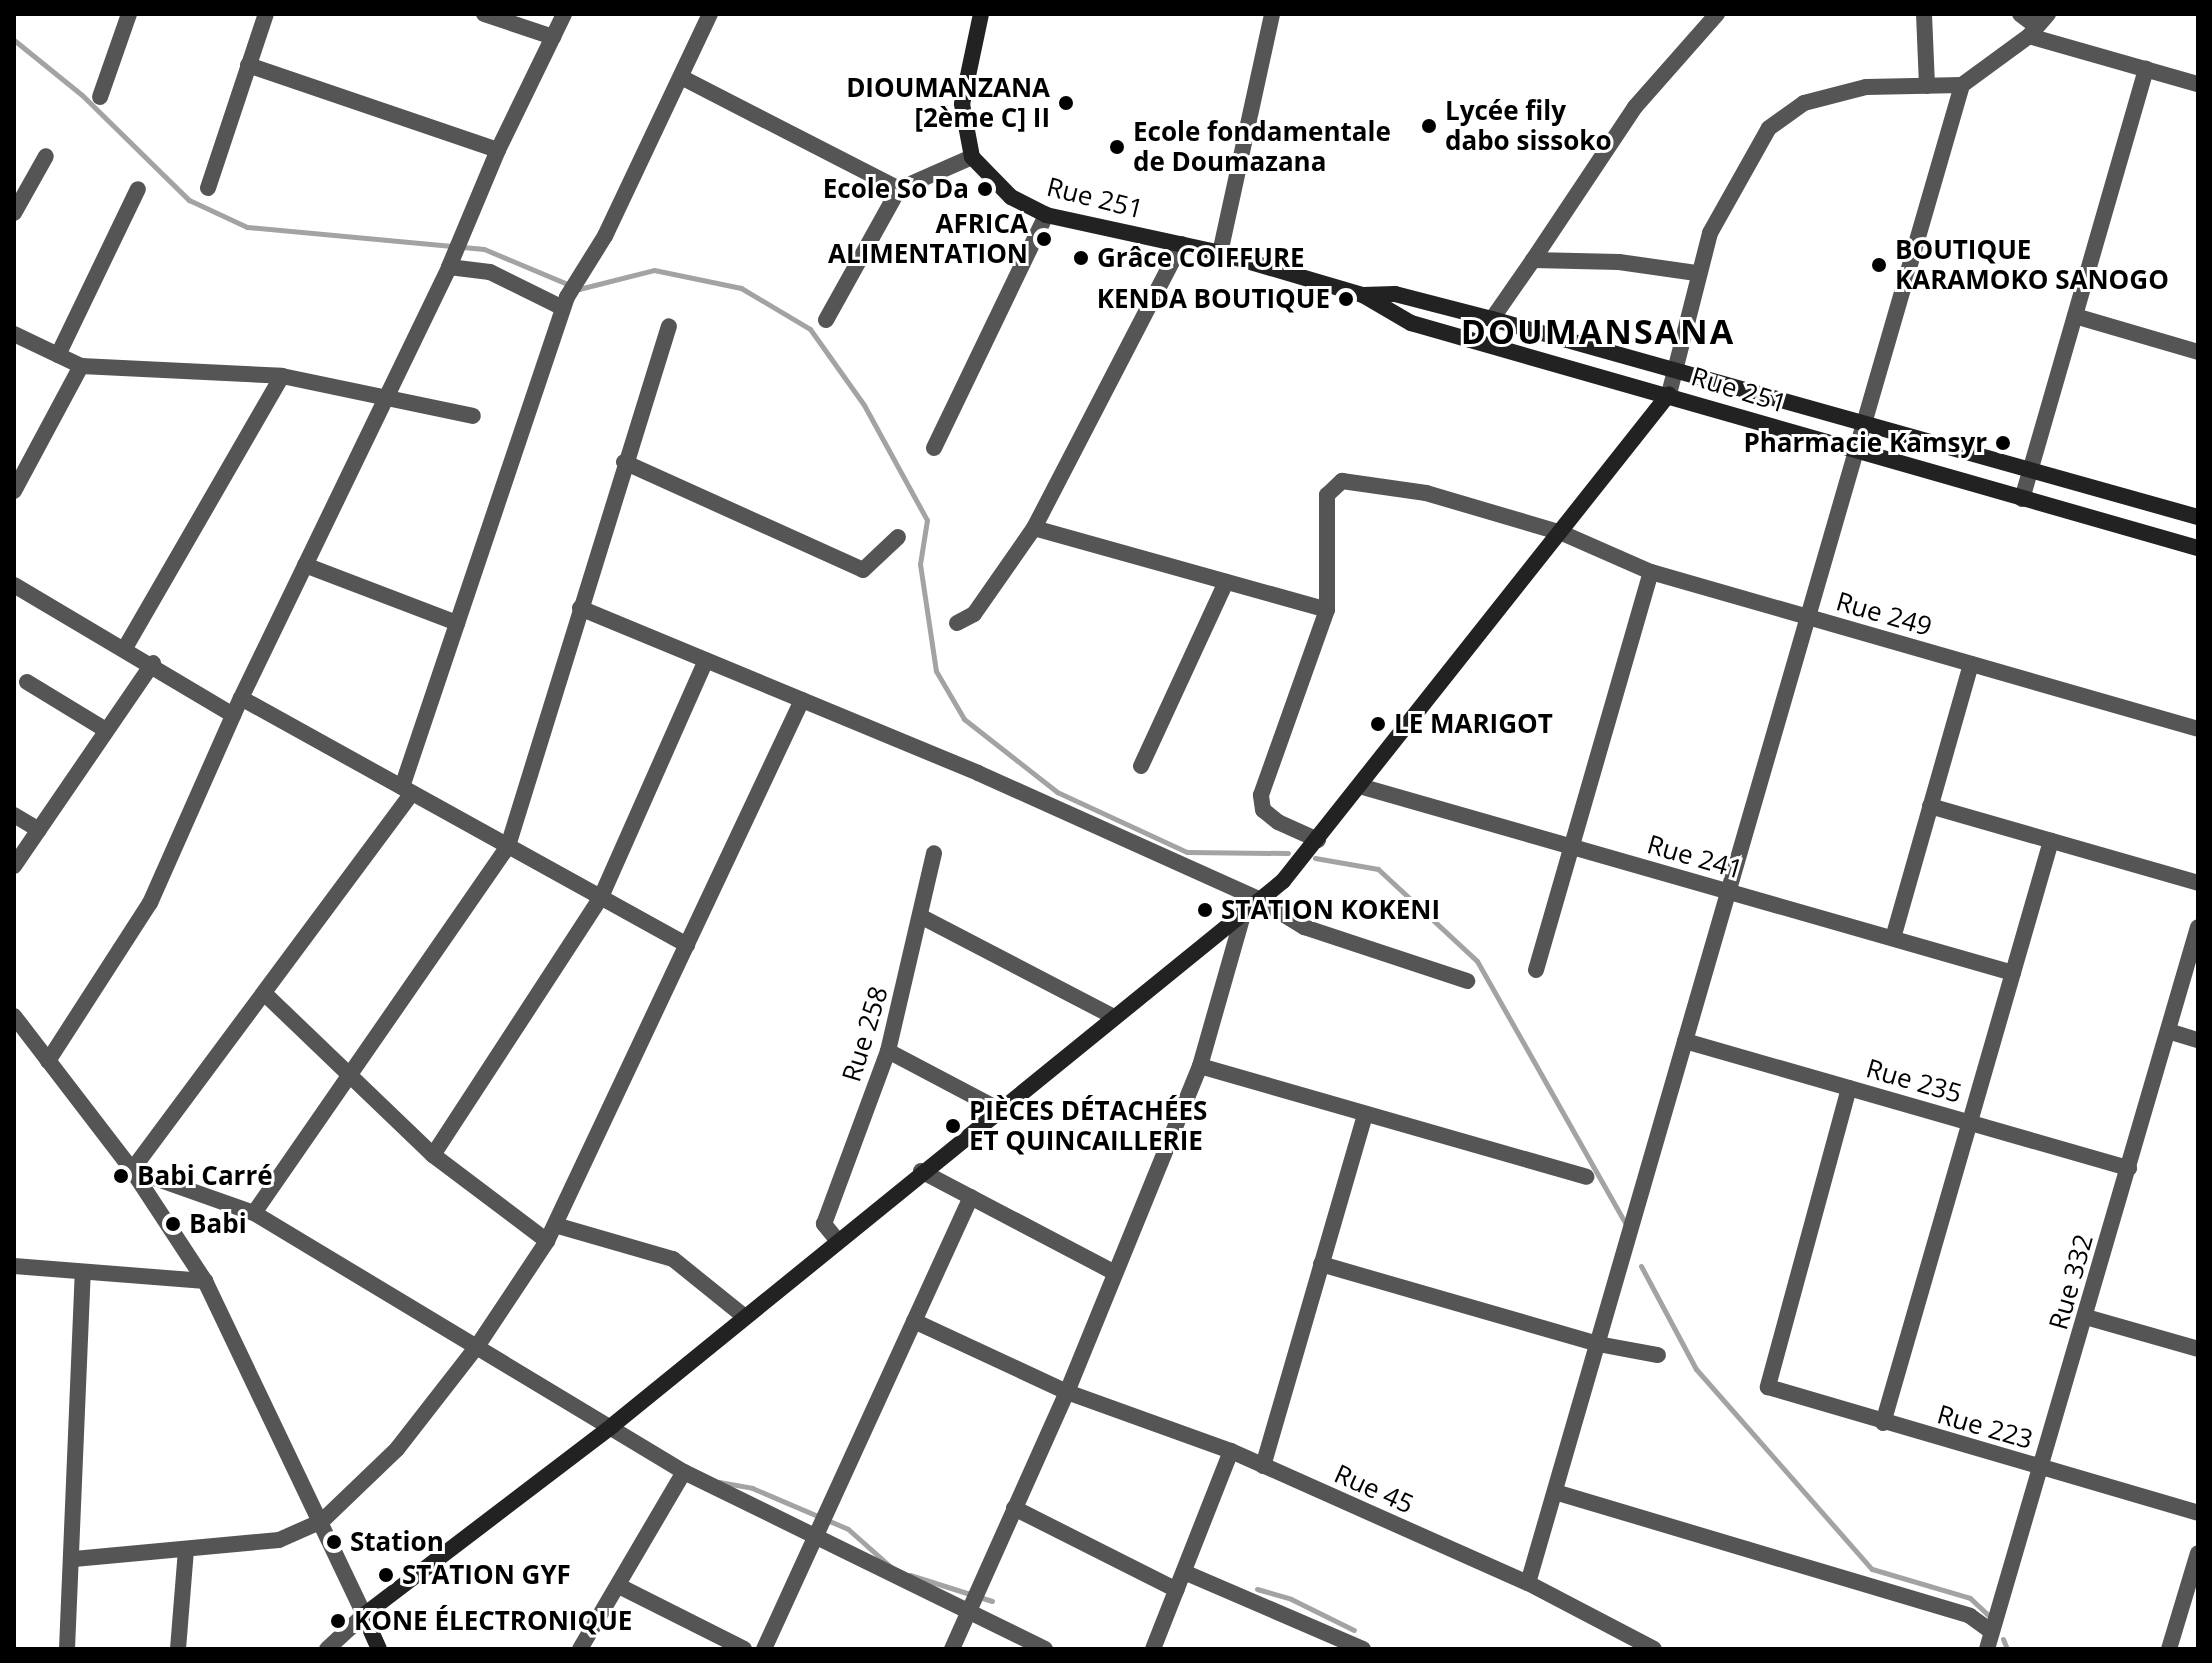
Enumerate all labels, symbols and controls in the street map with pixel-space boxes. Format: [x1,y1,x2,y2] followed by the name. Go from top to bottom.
[846,72,1050,134] place label: DIOUMANZANA [2ème C] II
[1057,94,1075,112] marker: DIOUMANZANA [2ème C] II
[1445,95,1611,156] place label: Lycée fily dabo sissoko
[1133,116,1391,178] place label: Ecole fondamentale de Doumazana
[1420,117,1438,135] marker: Lycée fily dabo sissoko
[1108,138,1126,156] marker: Ecole fondamentale de Doumazana
[1044,171,1146,225] street label: Rue 251
[823,173,969,205] place label: Ecole So Da
[976,180,994,198] marker: Ecole So Da
[828,208,1028,270] place label: AFRICA ALIMENTATION
[1035,230,1053,248] marker: AFRICA ALIMENTATION
[1895,234,2169,296] place label: BOUTIQUE KARAMOKO SANOGO
[1097,242,1305,274] place label: Grâce COIFFURE
[1072,249,1090,267] marker: Grâce COIFFURE
[1870,256,1888,274] marker: BOUTIQUE KARAMOKO SANOGO
[1097,283,1330,315] place label: KENDA BOUTIQUE
[1337,290,1355,308] marker: KENDA BOUTIQUE
[1461,312,1735,352] district label: DOUMANSANA
[1688,361,1790,419] street label: Rue 251
[1743,427,1987,459] place label: Pharmacie Kamsyr
[1994,434,2012,452] marker: Pharmacie Kamsyr
[1833,586,1935,642] street label: Rue 249
[1394,708,1553,740] place label: LE MARIGOT
[1369,715,1387,733] marker: LE MARIGOT
[1644,829,1746,885] street label: Rue 241
[1221,894,1440,926] place label: STATION KOKENI
[1196,901,1214,919] marker: STATION KOKENI
[836,983,894,1085] street label: Rue 258
[1863,1053,1965,1109] street label: Rue 235
[969,1095,1207,1156] place label: PIÈCES DÉTACHÉES ET QUINCAILLERIE
[944,1117,962,1135] marker: PIÈCES DÉTACHÉES ET QUINCAILLERIE
[137,1160,273,1192] place label: Babi Carré
[112,1167,130,1185] marker: Babi Carré
[189,1208,247,1240] place label: Babi
[164,1215,182,1233] marker: Babi
[2043,1231,2099,1333] street label: Rue 332
[1934,1399,2036,1455] street label: Rue 223
[1330,1458,1418,1520] street label: Rue 45
[350,1526,444,1558] place label: Station
[325,1533,343,1551] marker: Station
[402,1559,571,1591] place label: STATION GYF
[377,1566,395,1584] marker: STATION GYF
[354,1605,632,1637] place label: KONE ÉLECTRONIQUE
[329,1612,347,1630] marker: KONE ÉLECTRONIQUE

